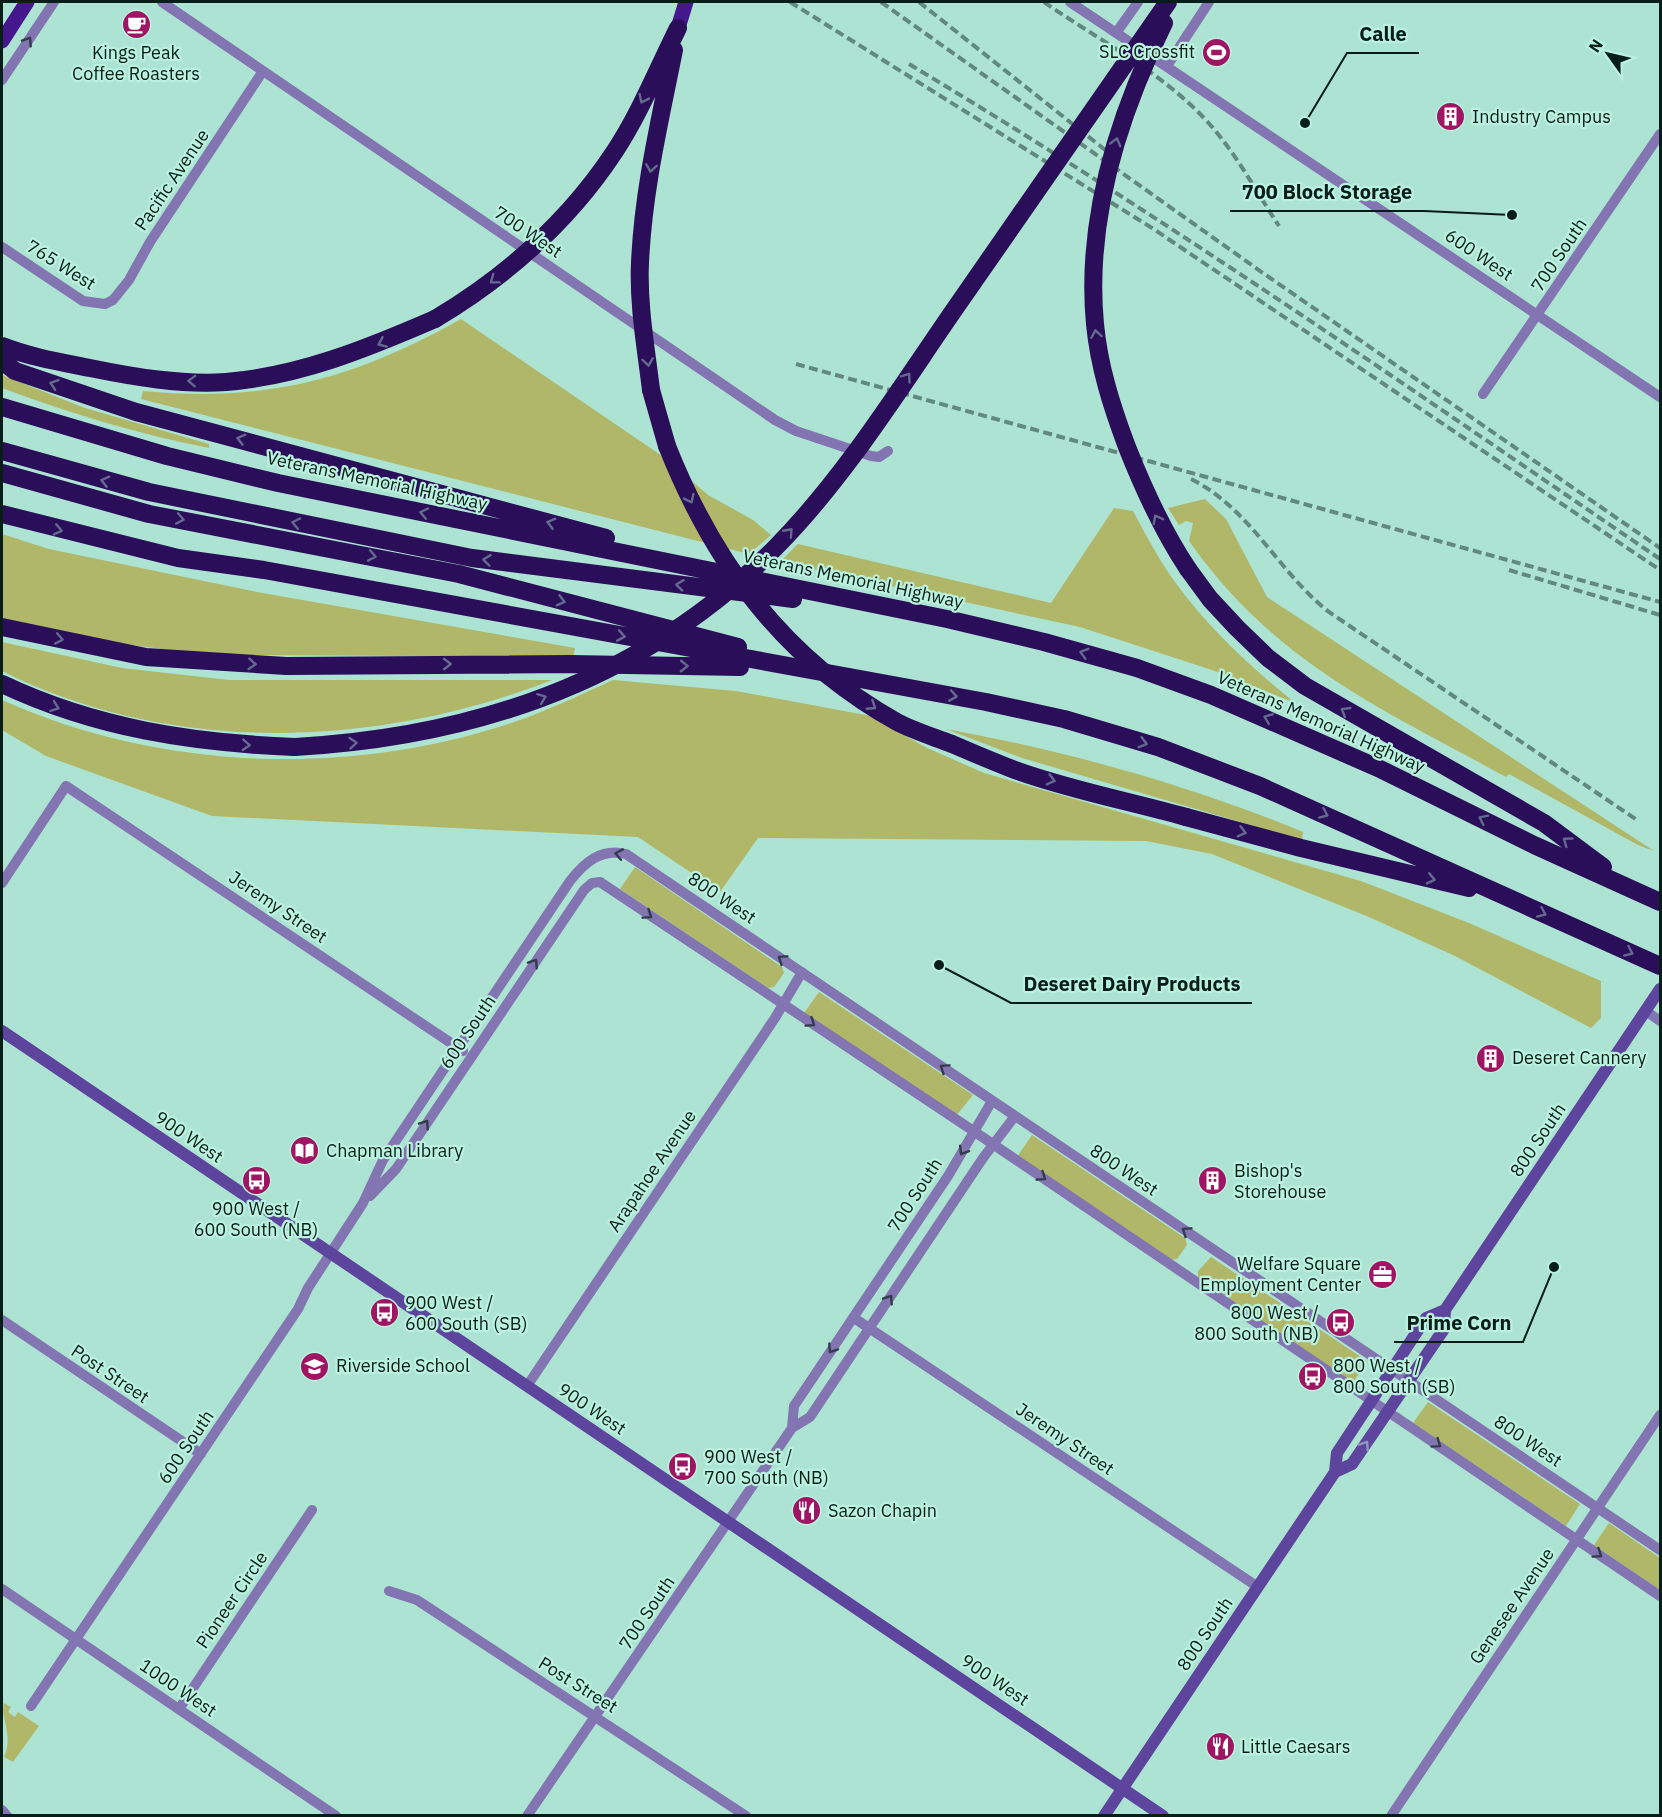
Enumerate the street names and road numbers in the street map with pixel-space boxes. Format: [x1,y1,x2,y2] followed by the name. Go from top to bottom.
[129,124,214,235] street label: Pacific Avenue
[490,200,567,263] street label: 700 West
[1526,213,1592,296] street label: 700 South
[1441,223,1518,286] street label: 600 West
[22,234,100,295] street label: 765 West
[265,446,490,515] street label: Veterans Memorial Highway
[741,544,966,613] street label: Veterans Memorial Highway
[1214,665,1429,778] street label: Veterans Memorial Highway
[225,865,332,948] street label: Jeremy Street
[684,866,761,929] street label: 800 West
[435,990,501,1073] street label: 600 South
[1505,1098,1571,1181] street label: 800 South
[151,1105,228,1168] street label: 900 West
[602,1105,701,1236] street label: Arapahoe Avenue
[1086,1138,1163,1201] street label: 800 West
[882,1153,947,1236] street label: 700 South
[67,1339,154,1408] street label: Post Street
[554,1377,631,1440] street label: 900 West
[1012,1397,1119,1480] street label: Jeremy Street
[153,1405,219,1488] street label: 600 South
[1490,1409,1567,1472] street label: 800 West
[1464,1543,1559,1668] street label: Genesee Avenue
[191,1547,273,1653] street label: Pioneer Circle
[614,1571,680,1654] street label: 700 South
[1172,1592,1238,1675] street label: 800 South
[957,1648,1034,1711] street label: 900 West
[534,1651,622,1718] street label: Post Street
[135,1653,221,1722] street label: 1000 West

